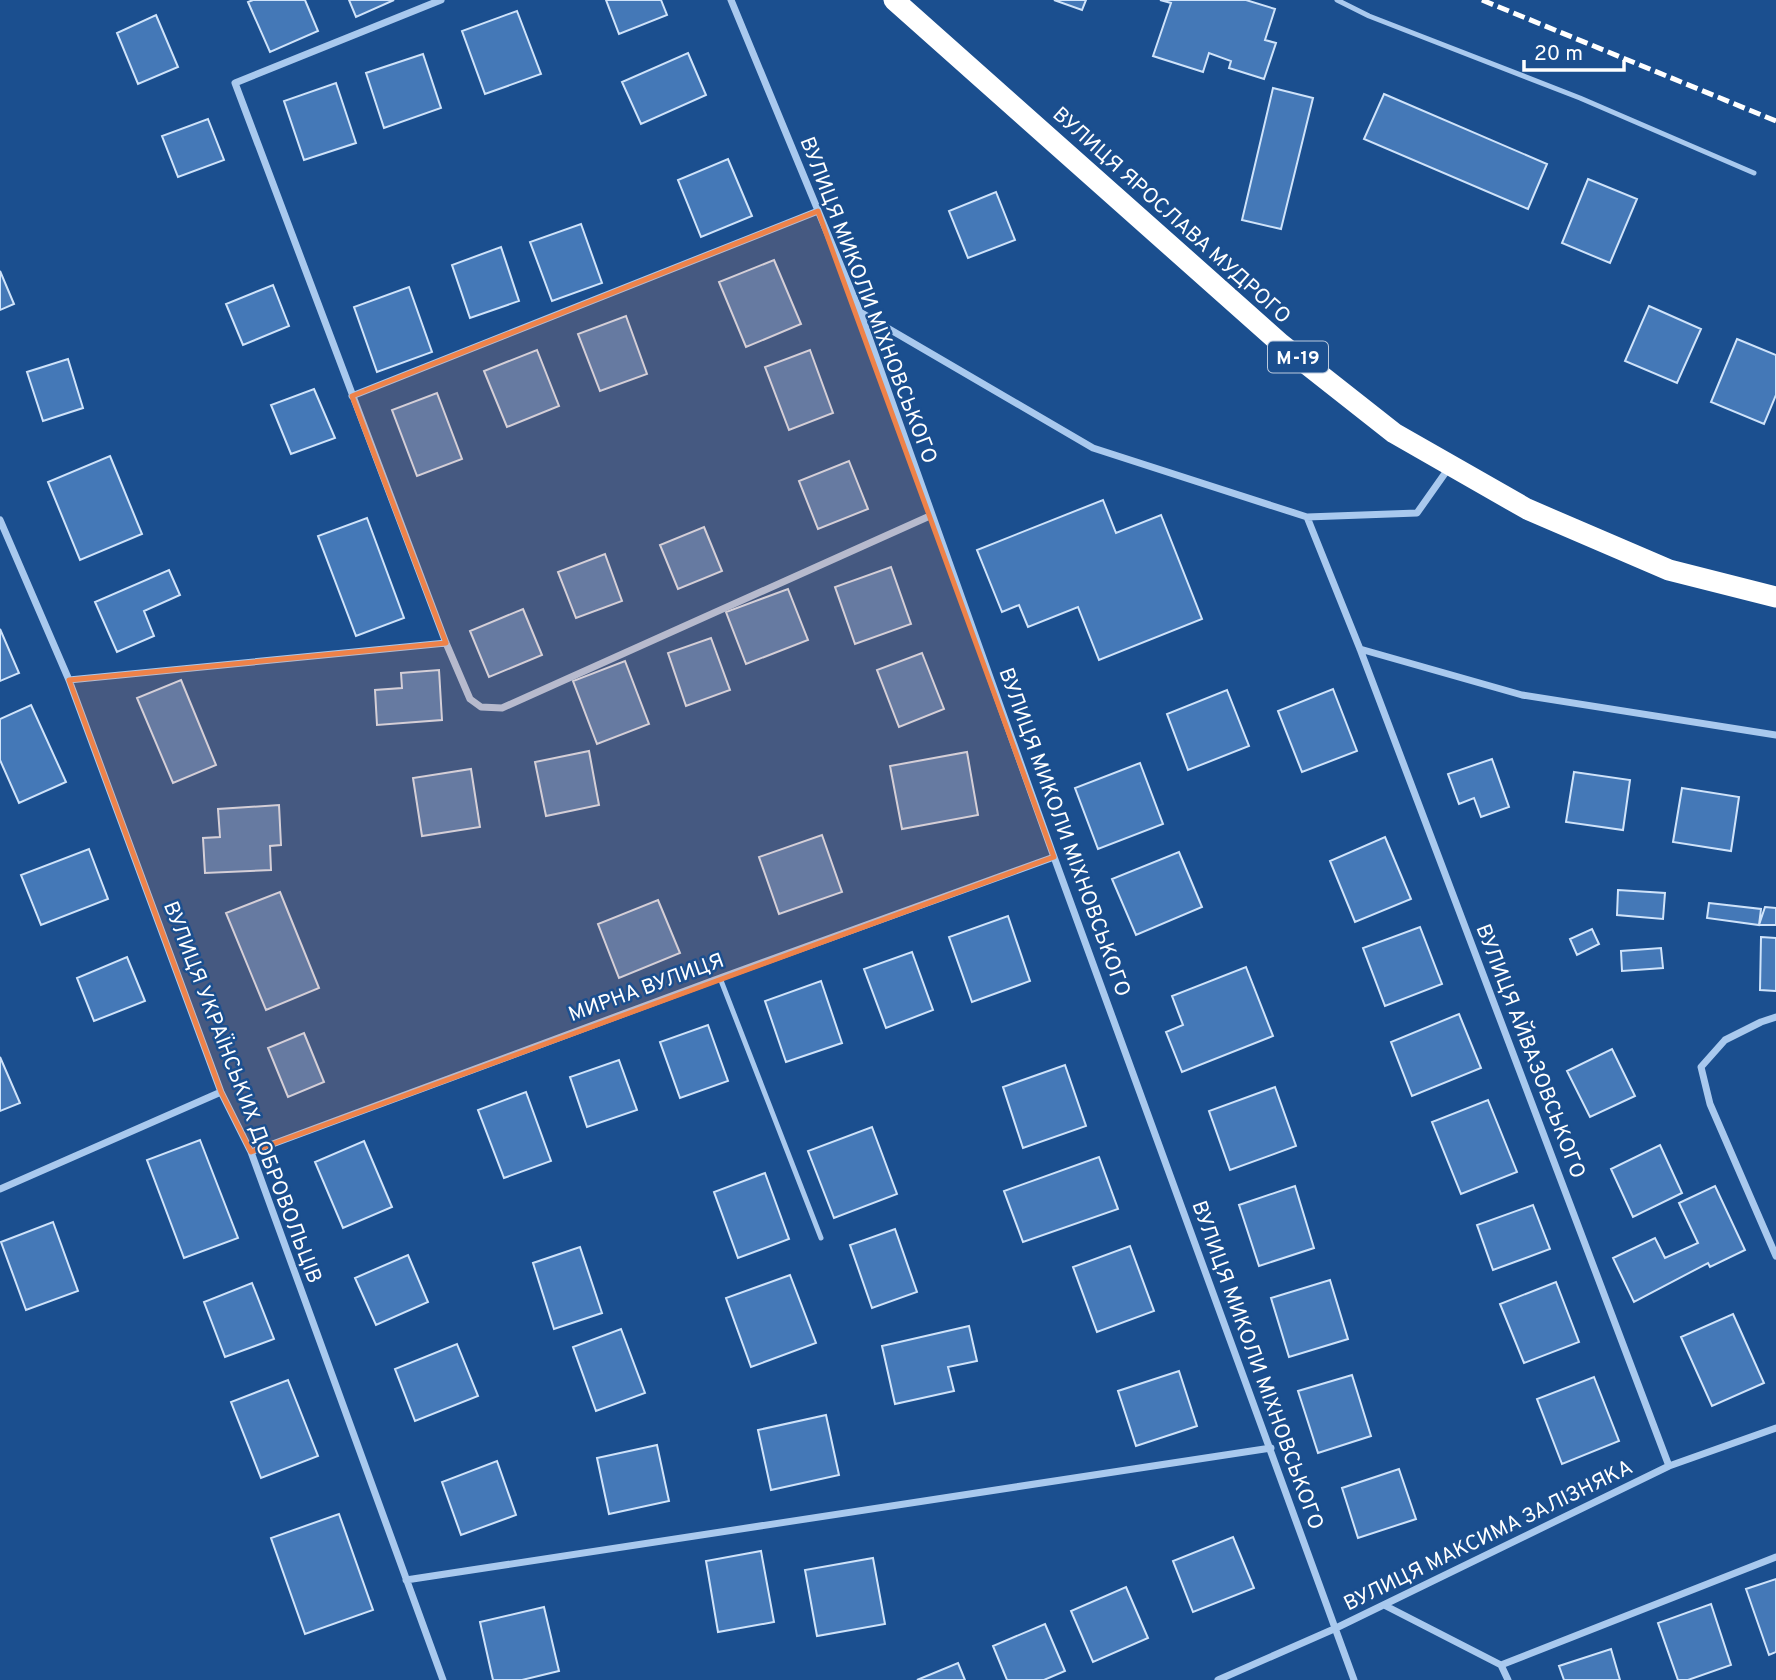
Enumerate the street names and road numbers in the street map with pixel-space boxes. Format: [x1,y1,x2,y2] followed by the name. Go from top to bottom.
[1046,102,1296,331] street label: ВУЛИЦЯ ЯРОСЛАВА МУДРОГО
[793,133,943,468] street label: ВУЛИЦЯ МИКОЛИ МІХНОВСЬКОГО
[1268,342,1328,372] road number: М-19
[991,664,1136,1001] street label: ВУЛИЦЯ МИКОЛИ МІХНОВСЬКОГО
[156,898,327,1287] street label: ВУЛИЦЯ УКРАЇНСЬКИХ ДОБРОВОЛЬЦІВ
[1469,920,1592,1183] street label: ВУЛИЦЯ АЙВАЗОВСЬКОГО
[565,948,728,1029] street label: МИРНА ВУЛИЦЯ
[1184,1197,1329,1534] street label: ВУЛИЦЯ МИКОЛИ МІХНОВСЬКОГО
[1340,1454,1638,1618] street label: ВУЛИЦЯ МАКСИМА ЗАЛІЗНЯКА

